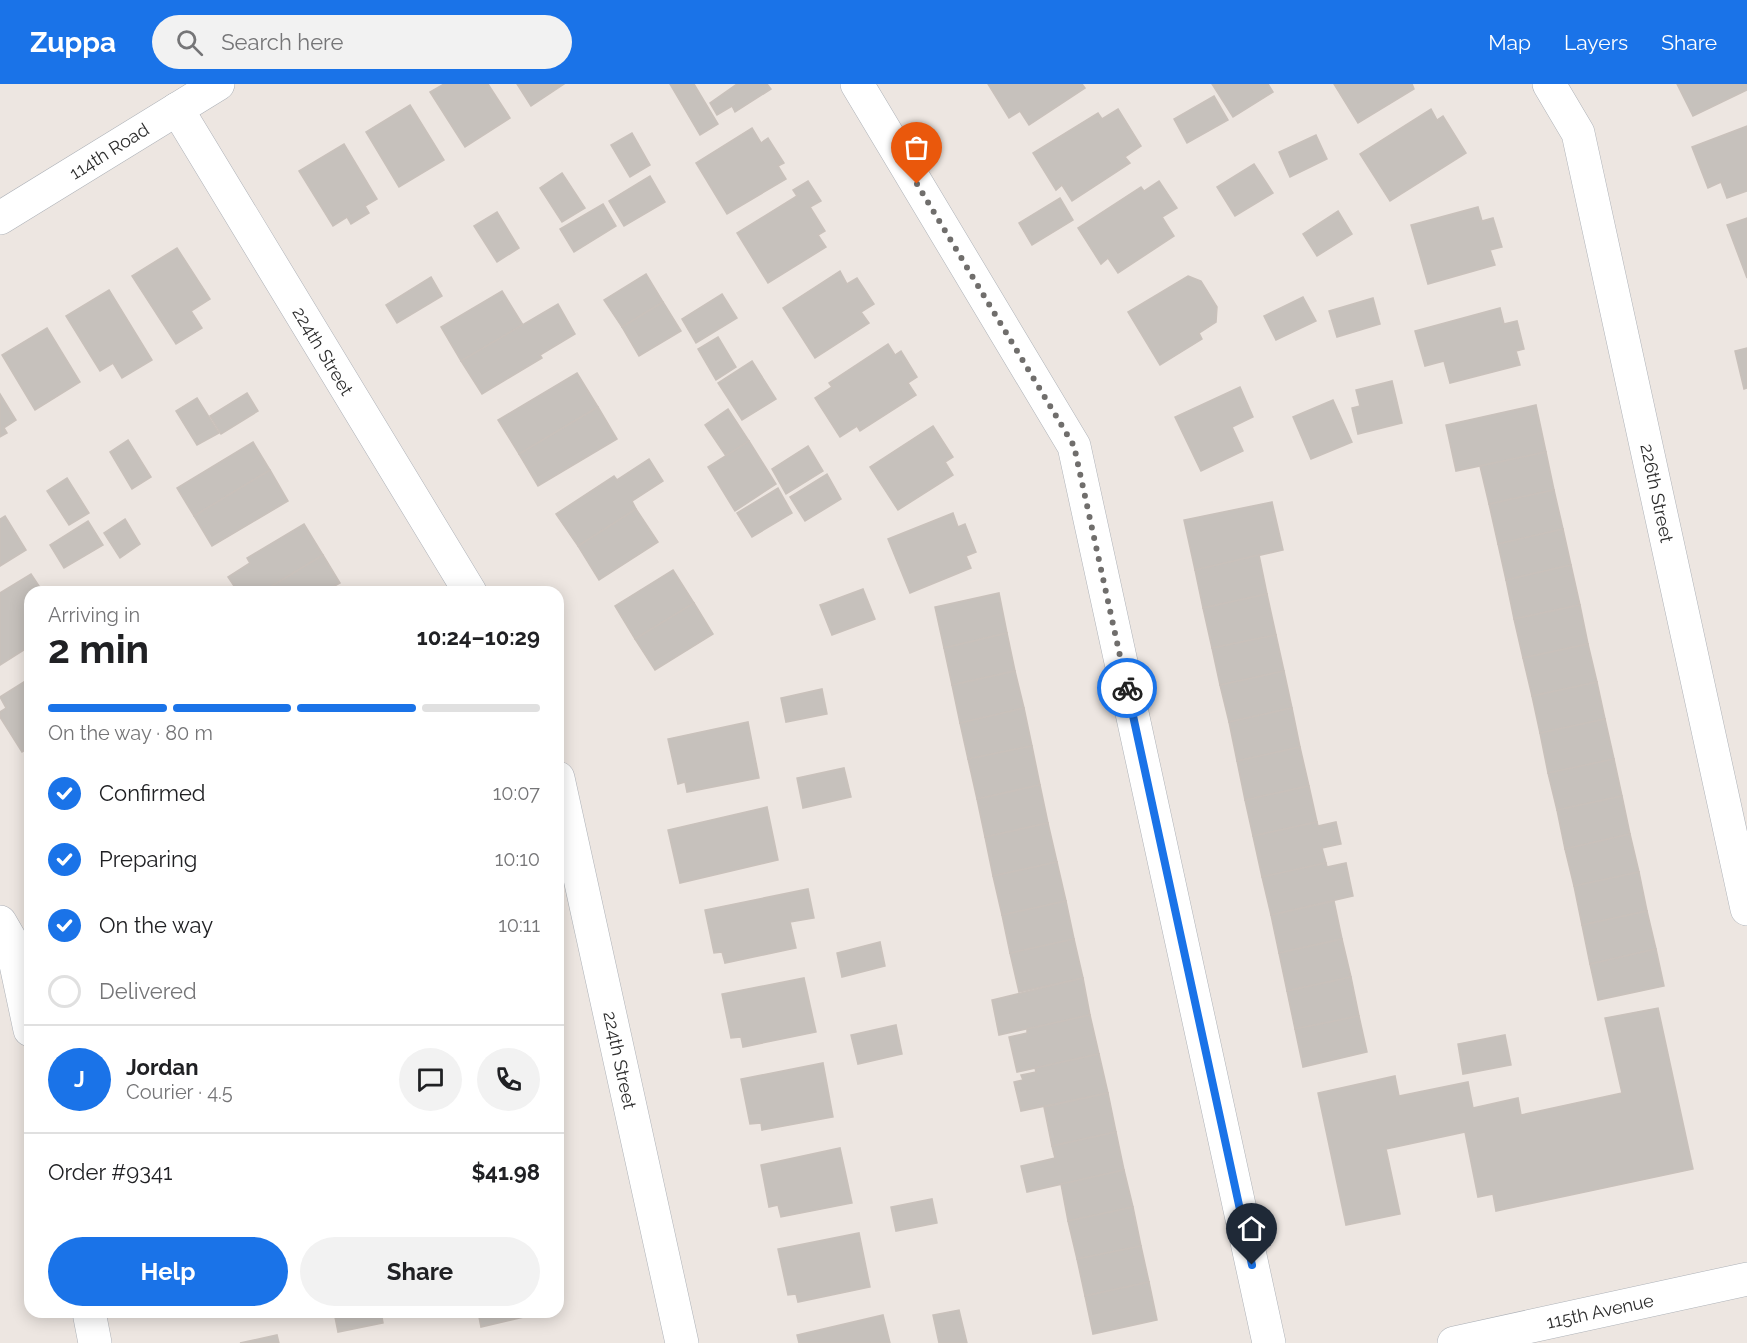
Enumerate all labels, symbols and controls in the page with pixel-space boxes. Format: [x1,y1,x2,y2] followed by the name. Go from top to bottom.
[152,15,572,69] search box
[30,26,116,59] text: Zuppa
[173,26,206,59] icon: search
[221,29,343,55] text: Search here
[1488,30,1531,55] text: Map
[1564,30,1628,55] text: Layers
[1661,30,1717,55] text: Share
[65,118,153,184] street label: 114th Road
[891,122,942,184] pin
[900,131,933,164] icon: bag
[288,303,358,399] street label: 224th Street
[1636,442,1678,544] street label: 226th Street
[48,603,140,627] text: Arriving in
[417,624,540,650] text: 10:24–10:29
[48,626,149,672] text: 2 min
[1097,658,1157,718] courier
[1111,672,1144,705] icon: bike
[48,721,213,745] text: On the way · 80 m
[48,777,81,810] icon: check
[99,780,206,806] text: Confirmed
[493,781,540,805] text: 10:07
[48,843,81,876] icon: check
[99,846,197,872] text: Preparing
[495,847,540,871] text: 10:10
[48,909,81,942] icon: check
[99,912,213,938] text: On the way
[498,913,540,937] text: 10:11
[99,978,197,1004] text: Delivered
[599,1009,641,1111] street label: 224th Street
[399,1048,462,1111] button: chat
[477,1048,540,1111] button: phone
[126,1054,198,1080] text: Jordan
[74,1066,85,1092] text: J
[126,1080,233,1104] text: Courier · 4.5
[48,1159,172,1185] text: Order #9341
[471,1159,540,1185] text: $41.98
[1226,1203,1277,1265] pin
[1235,1212,1268,1245] icon: home
[48,1237,288,1306] button: Help
[300,1237,540,1306] button: Share
[1545,1289,1656,1333] street label: 115th Avenue

